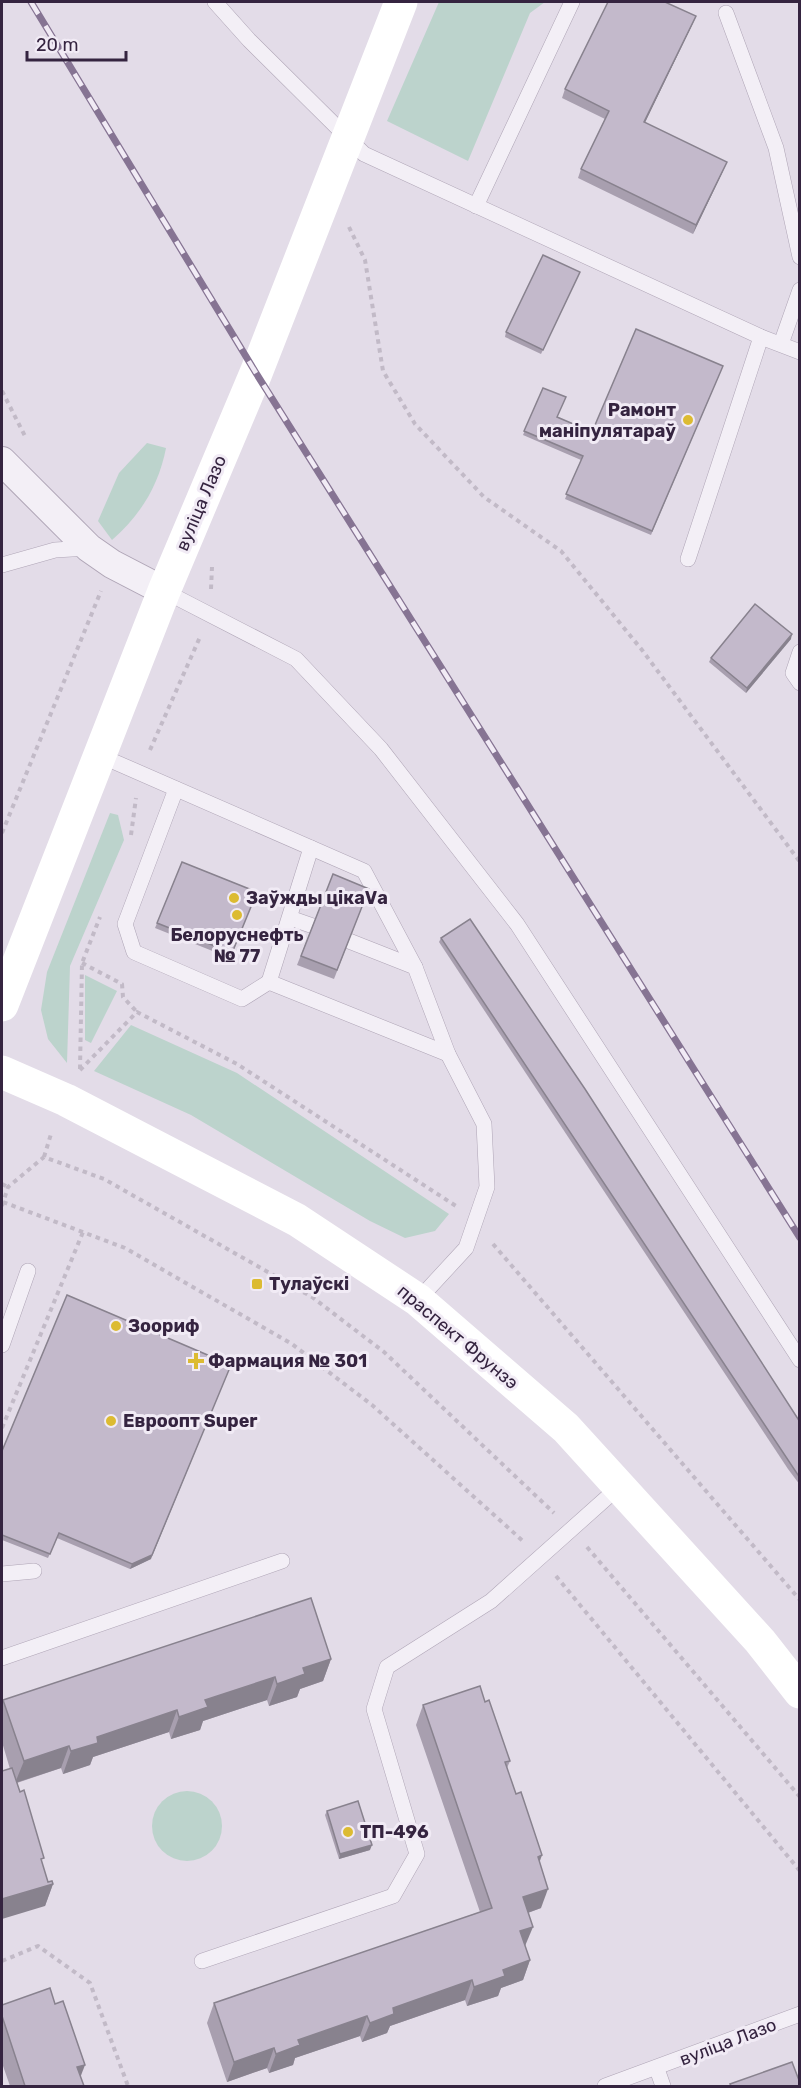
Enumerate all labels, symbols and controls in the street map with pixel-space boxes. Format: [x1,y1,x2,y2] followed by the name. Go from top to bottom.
[27,24,126,62] scale bar
[36,34,78,56] text: 20 m
[539,399,676,442] place label: Рамонт маніпулятараў
[681,413,695,427] marker: Рамонт маніпулятараў
[171,452,231,554] street label: вуліца Лазо
[246,887,388,909] place label: Заўжды цікаVа
[227,891,241,905] marker: Заўжды цікаVа
[230,908,244,922] marker: Белоруснефть № 77
[170,924,304,967] place label: Белоруснефть № 77
[269,1273,349,1295] place label: Тулаўскі
[250,1277,264,1291] marker: Тулаўскі
[393,1280,523,1394] street label: праспект Фрунзэ
[128,1315,199,1337] place label: Зоориф
[109,1319,123,1333] marker: Зоориф
[208,1350,367,1372] place label: Фармация № 301
[189,1354,203,1368] marker: Фармация № 301
[123,1410,258,1432] place label: Евроопт Super
[104,1414,118,1428] marker: Евроопт Super
[360,1821,429,1843] place label: ТП-496
[341,1825,355,1839] marker: ТП-496
[677,2013,779,2071] street label: вуліца Лазо

